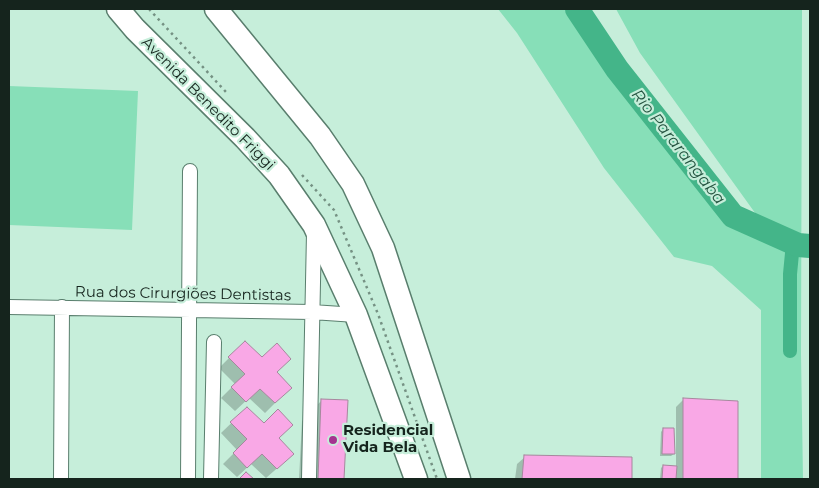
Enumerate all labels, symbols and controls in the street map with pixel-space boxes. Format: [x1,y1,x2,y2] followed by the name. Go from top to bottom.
[138,34,278,174] street label: Avenida Benedito Friggi
[627,86,729,208] water label: Rio Pararangaba
[75,283,291,305] street label: Rua dos Cirurgiões Dentistas
[343,422,433,457] place label: Residencial Vida Bela
[327,434,339,446] marker: Residencial Vida Bela

